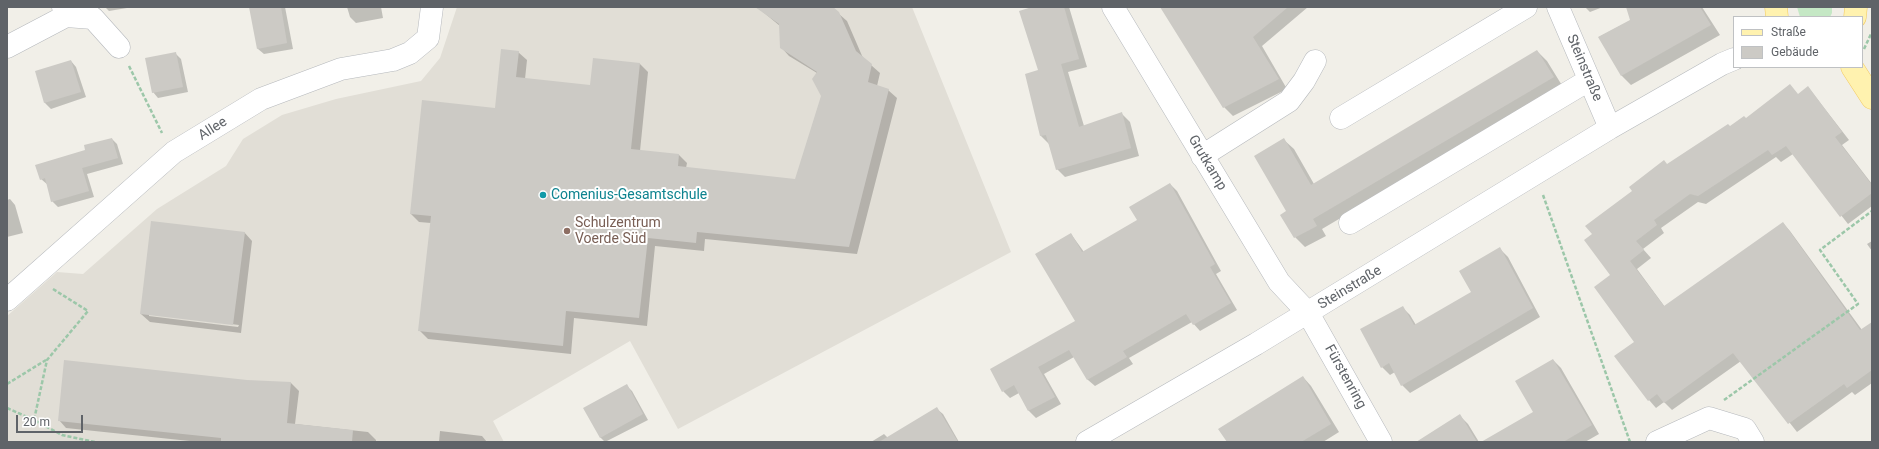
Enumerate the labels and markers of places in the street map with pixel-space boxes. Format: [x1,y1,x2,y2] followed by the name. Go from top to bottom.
[551,187,707,203] place label: Comenius-Gesamtschule
[538,190,548,200] marker: Comenius-Gesamtschule
[575,215,661,248] place label: Schulzentrum Voerde Süd
[562,226,572,236] marker: Schulzentrum Voerde Süd

